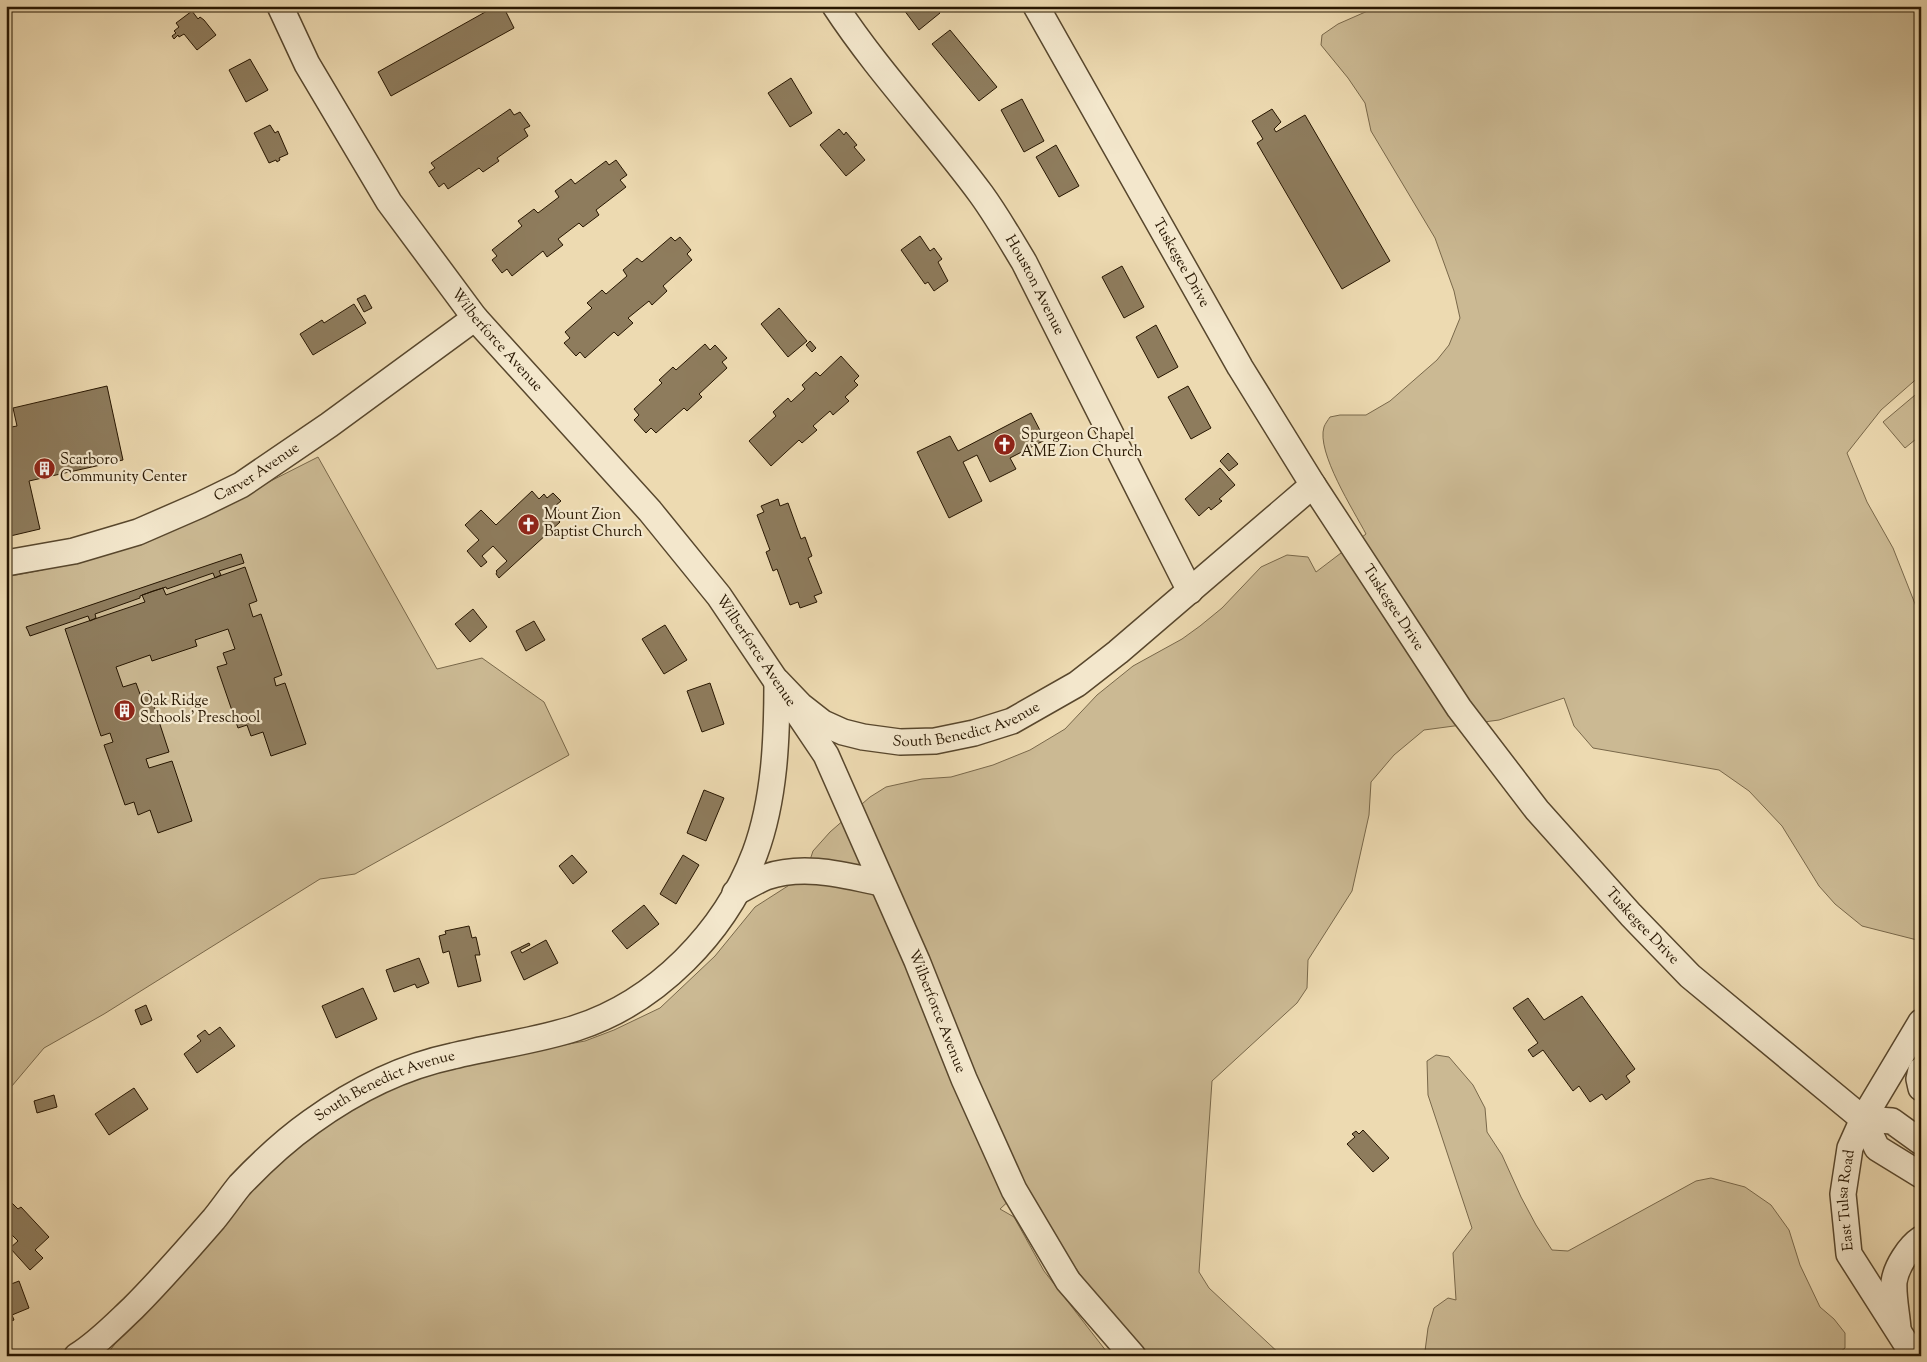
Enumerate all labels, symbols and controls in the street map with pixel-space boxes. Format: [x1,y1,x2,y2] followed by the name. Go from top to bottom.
[1148,214,1215,311] street label: Tuskegee Drive
[1000,231,1070,339] street label: Houston Avenue
[446,284,548,397] street label: Wilberforce Avenue
[1021,425,1143,463] place label: Spurgeon Chapel AME Zion Church
[993,432,1017,456] church icon: Spurgeon Chapel AME Zion Church
[210,438,304,507] street label: Carver Avenue
[60,450,188,488] place label: Scarboro Community Center
[32,457,56,481] building icon: Scarboro Community Center
[544,505,643,543] place label: Mount Zion Baptist Church
[516,512,540,536] church icon: Mount Zion Baptist Church
[1357,560,1429,655] street label: Tuskegee Drive
[711,591,801,711] street label: Wilberforce Avenue
[140,691,261,729] place label: Oak Ridge Schools' Preschool
[891,697,1044,753] street label: South Benedict Avenue
[112,698,136,722] building icon: Oak Ridge Schools' Preschool
[1601,883,1684,969] street label: Tuskegee Drive
[903,946,971,1076] street label: Wilberforce Avenue
[310,1045,457,1127] street label: South Benedict Avenue
[1832,1148,1860,1252] street label: East Tulsa Road

